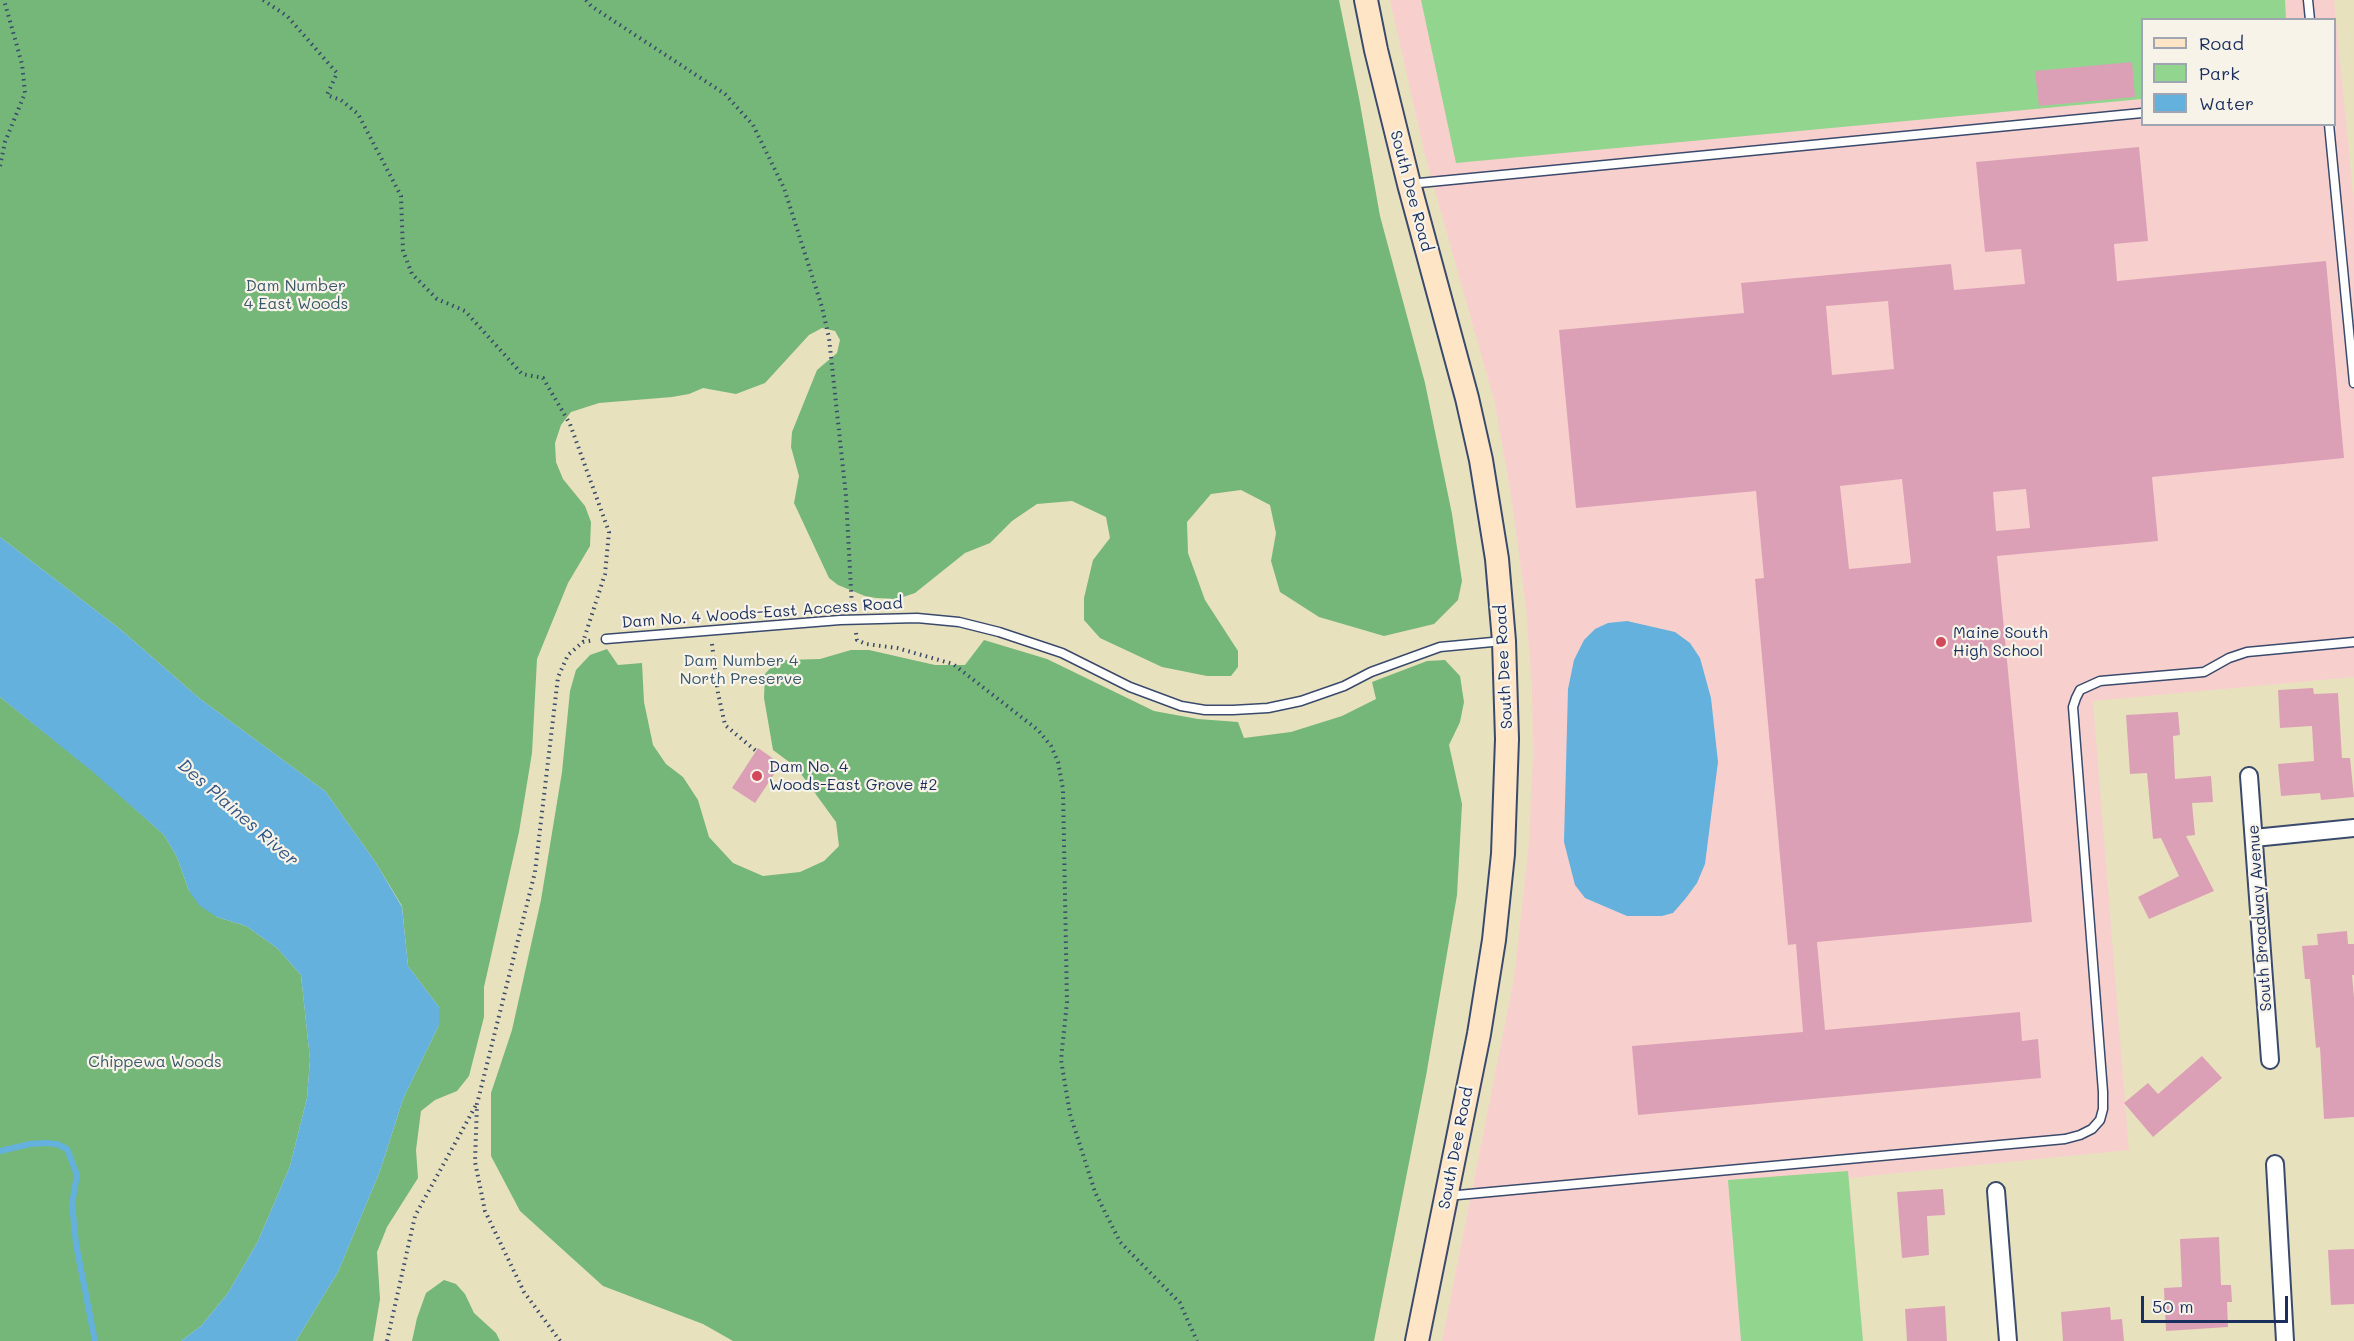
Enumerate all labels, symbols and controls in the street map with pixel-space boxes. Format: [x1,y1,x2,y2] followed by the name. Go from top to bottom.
[2141,18,2336,126] legend
[2199,31,2244,55] text: Road
[2199,61,2240,85] text: Park
[2199,91,2254,115] text: Water
[1386,129,1436,253] street label: South Dee Road
[244,276,348,314] park label: Dam Number 4 East Woods
[621,594,903,632] street label: Dam No. 4 Woods-East Access Road
[1491,604,1517,730] street label: South Dee Road
[1953,623,2048,661] place label: Maine South High School
[1934,635,1948,649] marker: Maine South High School
[680,651,802,689] park label: Dam Number 4 North Preserve
[173,755,303,871] water label: Des Plaines River
[769,757,937,795] place label: Dam No. 4 Woods-East Grove #2
[750,769,764,783] marker: Dam No. 4 Woods-East Grove #2
[2244,824,2276,1012] street label: South Broadway Avenue
[88,1052,222,1072] park label: Chippewa Woods
[1435,1085,1477,1211] street label: South Dee Road
[2144,1284,2291,1322] scale bar
[2152,1294,2194,1318] text: 50 m

